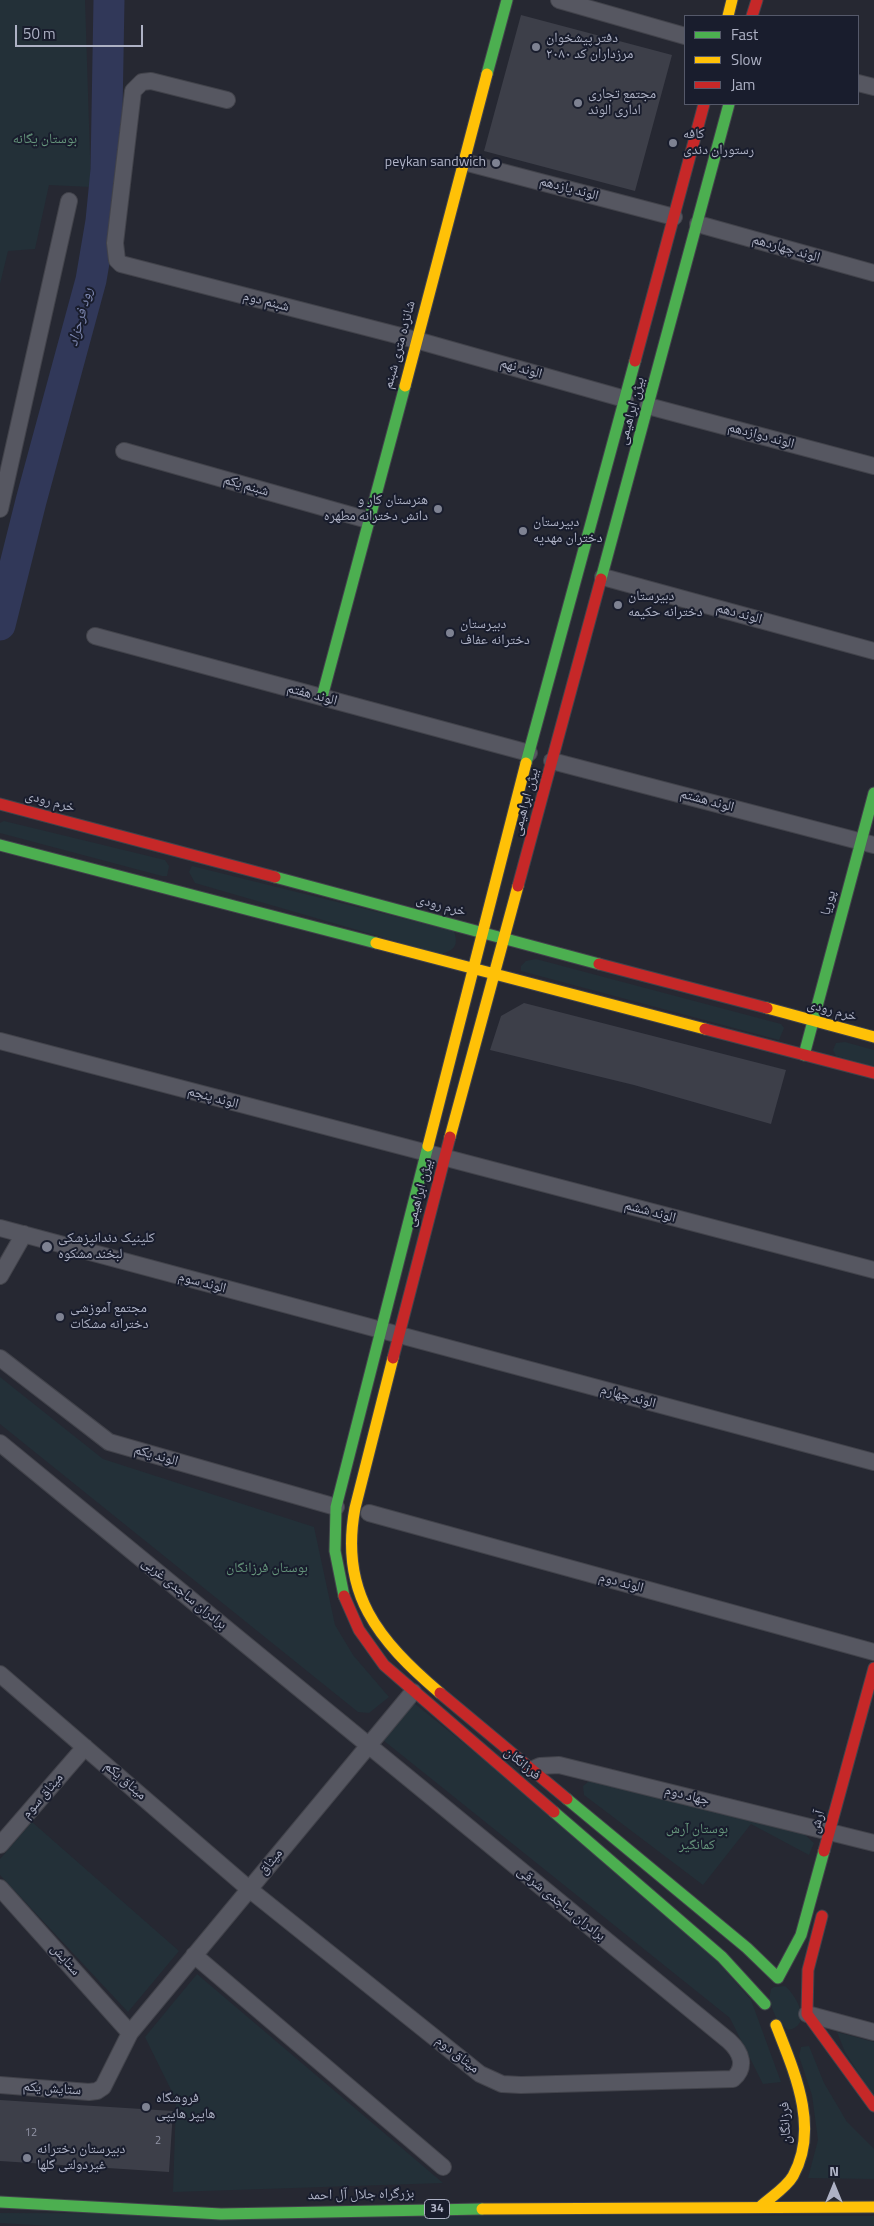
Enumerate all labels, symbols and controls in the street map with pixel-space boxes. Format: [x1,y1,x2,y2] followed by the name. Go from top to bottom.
[18,15,145,47] scale bar
[684,15,859,105] legend
[23,22,56,45] text: 50 m
[731,23,758,46] text: Fast
[546,31,633,64] place label: دفتر پیشخوان مرزداران کد ۲۰۸۰
[530,41,542,53] marker: دفتر پیشخوان مرزداران کد ۲۰۸۰
[731,48,762,71] text: Slow
[731,73,755,96] text: Jam
[588,87,656,120] place label: مجتمع تجاری اداری الوند
[572,97,584,109] marker: مجتمع تجاری اداری الوند
[683,127,754,160] place label: کافه رستوران دندی
[13,132,77,148] park label: بوستان یگانه
[667,137,679,149] marker: کافه رستوران دندی
[385,155,486,171] place label: peykan sandwich
[490,157,502,169] marker: peykan sandwich
[538,173,600,205] street label: الوند یازدهم
[750,231,822,267] street label: الوند چهاردهم
[65,286,97,348] water label: رود فرحزاد
[241,288,291,316] street label: شبنم دوم
[380,299,420,391] street label: شانزده متری شبنم
[498,355,544,383] street label: الوند نهم
[615,375,649,447] street label: بیژن ابراهیمی
[726,419,796,453] street label: الوند دوازدهم
[221,472,271,500] street label: شبنم یکم
[324,493,428,526] place label: هنرستان کار و دانش دخترانه مطهره
[432,503,444,515] marker: هنرستان کار و دانش دخترانه مطهره
[533,515,602,548] place label: دبیرستان دختران مهدیه
[517,525,529,537] marker: دبیرستان دختران مهدیه
[628,589,702,622] place label: دبیرستان دخترانه حکیمه
[612,599,624,611] marker: دبیرستان دخترانه حکیمه
[714,600,764,628] street label: الوند دهم
[460,617,530,650] place label: دبیرستان دخترانه عفاف
[444,627,456,639] marker: دبیرستان دخترانه عفاف
[285,680,339,710] street label: الوند هفتم
[509,766,543,838] street label: بیژن ابراهیمی
[678,786,736,816] street label: الوند هشتم
[23,787,77,817] street label: خرم رودی
[818,889,840,917] street label: پوریا
[414,891,468,921] street label: خرم رودی
[805,996,859,1026] street label: خرم رودی
[186,1083,240,1113] street label: الوند پنجم
[403,1157,437,1229] street label: بیژن ابراهیمی
[623,1197,677,1227] street label: الوند ششم
[58,1231,155,1264] place label: کلینیک دندانپزشکی لبخند مشکوه
[40,1240,54,1254] marker: کلینیک دندانپزشکی لبخند مشکوه
[176,1269,228,1297] street label: الوند سوم
[70,1301,148,1334] place label: مجتمع آموزشی دخترانه مشکات
[54,1311,66,1323] marker: مجتمع آموزشی دخترانه مشکات
[599,1382,657,1412] street label: الوند چهارم
[132,1442,180,1470] street label: الوند یکم
[138,1554,230,1634] street label: برادران ساجدی غربی
[226,1561,308,1577] park label: بوستان فرزانگان
[597,1569,645,1597] street label: الوند دوم
[500,1744,544,1784] street label: فرزانگان
[100,1758,150,1804] street label: میثاق یکم
[19,1770,67,1822] street label: میثاق سوم
[663,1782,711,1810] street label: جهاد دوم
[807,1809,829,1835] street label: آرش
[666,1822,728,1854] park label: بوستان آرش کمانگیر
[255,1845,287,1879] street label: میثاق
[513,1863,609,1945] street label: برادران ساجدی شرقی
[46,1941,84,1979] street label: ستایش
[432,2033,482,2077] street label: میثاق دوم
[22,2079,82,2099] street label: ستایش یکم
[156,2091,215,2124] place label: فروشگاه هایپر هایپی
[140,2101,152,2113] marker: فروشگاه هایپر هایپی
[777,2101,795,2145] street label: فرزانگان
[25,2126,37,2140] house number: 12
[155,2134,161,2148] house number: 2
[37,2142,125,2174] place label: دبیرستان دخترانه غیردولتی گلها
[21,2152,33,2164] marker: دبیرستان دخترانه غیردولتی گلها
[829,2160,839,2181] text: N
[809,2161,859,2211] north arrow
[307,2186,415,2204] street label: بزرگراه جلال آل احمد
[424,2200,450,2218] road number: 34

